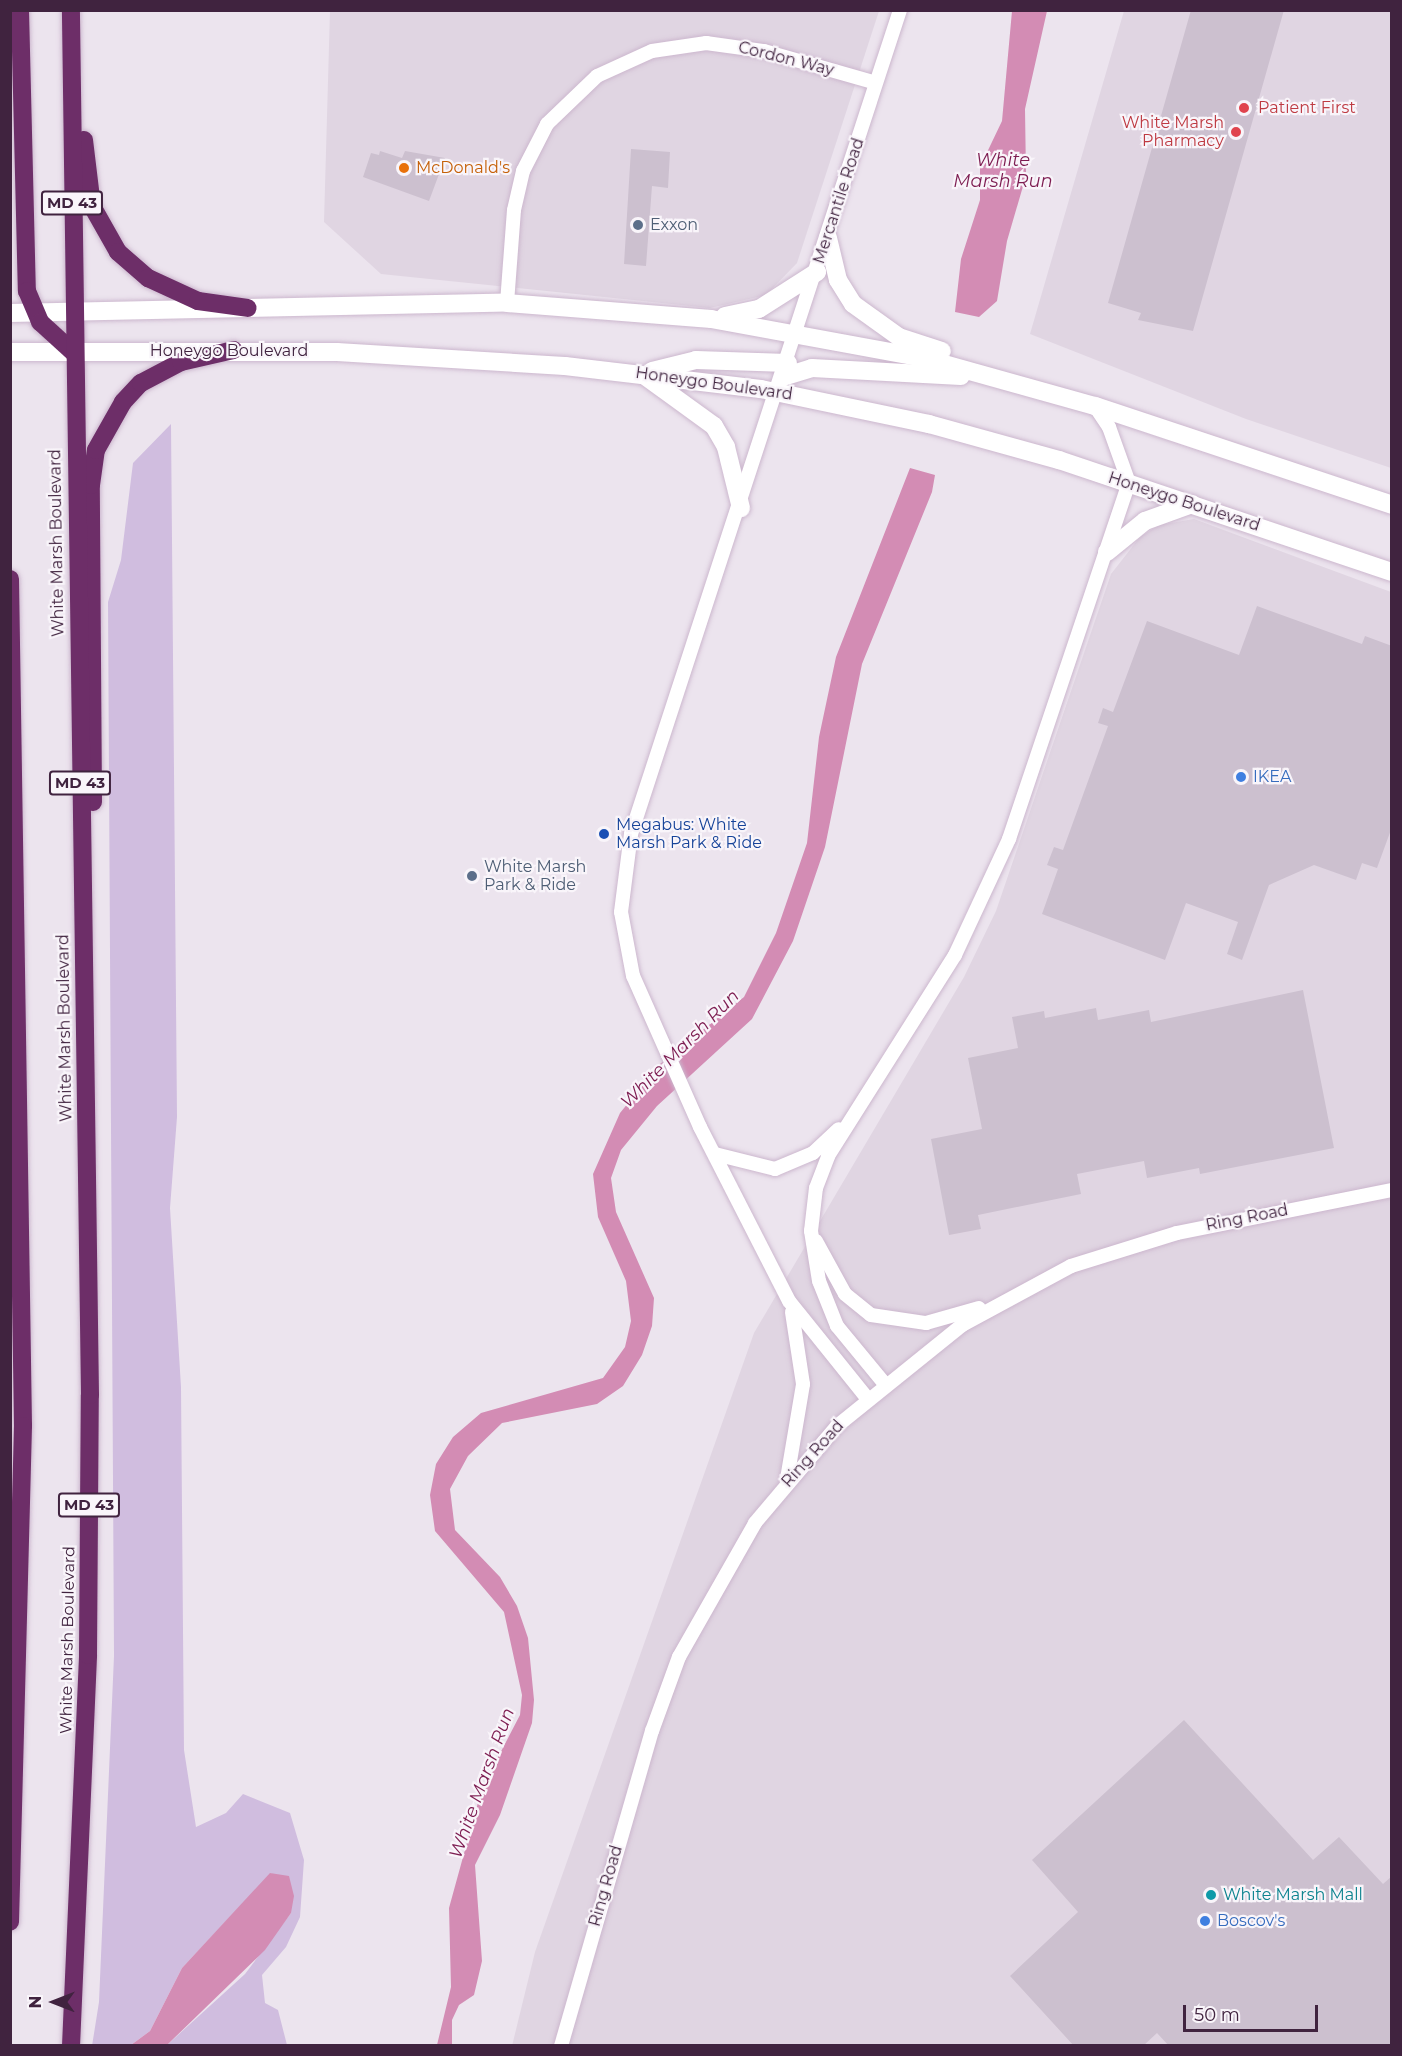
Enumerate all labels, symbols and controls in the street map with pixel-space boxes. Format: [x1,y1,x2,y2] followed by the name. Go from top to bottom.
[736,38,836,80] street label: Cordon Way
[1258,98,1356,118] place label: Patient First
[1235,99,1253,117] marker: Patient First
[1122,113,1224,151] place label: White Marsh Pharmacy
[1229,125,1243,139] marker: White Marsh Pharmacy
[810,136,868,266] street label: Mercantile Road
[953,150,1053,192] water label: White Marsh Run
[416,158,510,178] place label: McDonald's
[397,161,411,175] marker: McDonald's
[40,191,104,215] road number: MD 43
[650,215,698,235] place label: Exxon
[631,218,645,232] marker: Exxon
[150,341,308,361] street label: Honeygo Boulevard
[634,363,794,405] street label: Honeygo Boulevard
[46,449,68,637] street label: White Marsh Boulevard
[1106,468,1262,536] street label: Honeygo Boulevard
[1253,767,1291,787] place label: IKEA
[1234,770,1248,784] marker: IKEA
[48,771,112,795] road number: MD 43
[616,815,762,853] place label: Megabus: White Marsh Park & Ride
[597,827,611,841] marker: Megabus: White Marsh Park & Ride
[484,857,586,895] place label: White Marsh Park & Ride
[465,869,479,883] marker: White Marsh Park & Ride
[54,934,76,1122] street label: White Marsh Boulevard
[616,985,744,1113] water label: White Marsh Run
[1204,1201,1290,1235] street label: Ring Road
[778,1416,848,1492] street label: Ring Road
[58,1493,121,1517] road number: MD 43
[57,1546,79,1734] street label: White Marsh Boulevard
[445,1705,519,1861] water label: White Marsh Run
[585,1843,627,1929] street label: Ring Road
[1223,1885,1363,1905] place label: White Marsh Mall
[1204,1888,1218,1902] marker: White Marsh Mall
[1217,1911,1285,1931] place label: Boscov's
[1198,1914,1212,1928] marker: Boscov's
[24,1972,84,2032] north arrow
[1186,1993,1321,2031] scale bar
[26,1996,45,2008] text: N
[1194,2004,1240,2026] text: 50 m

